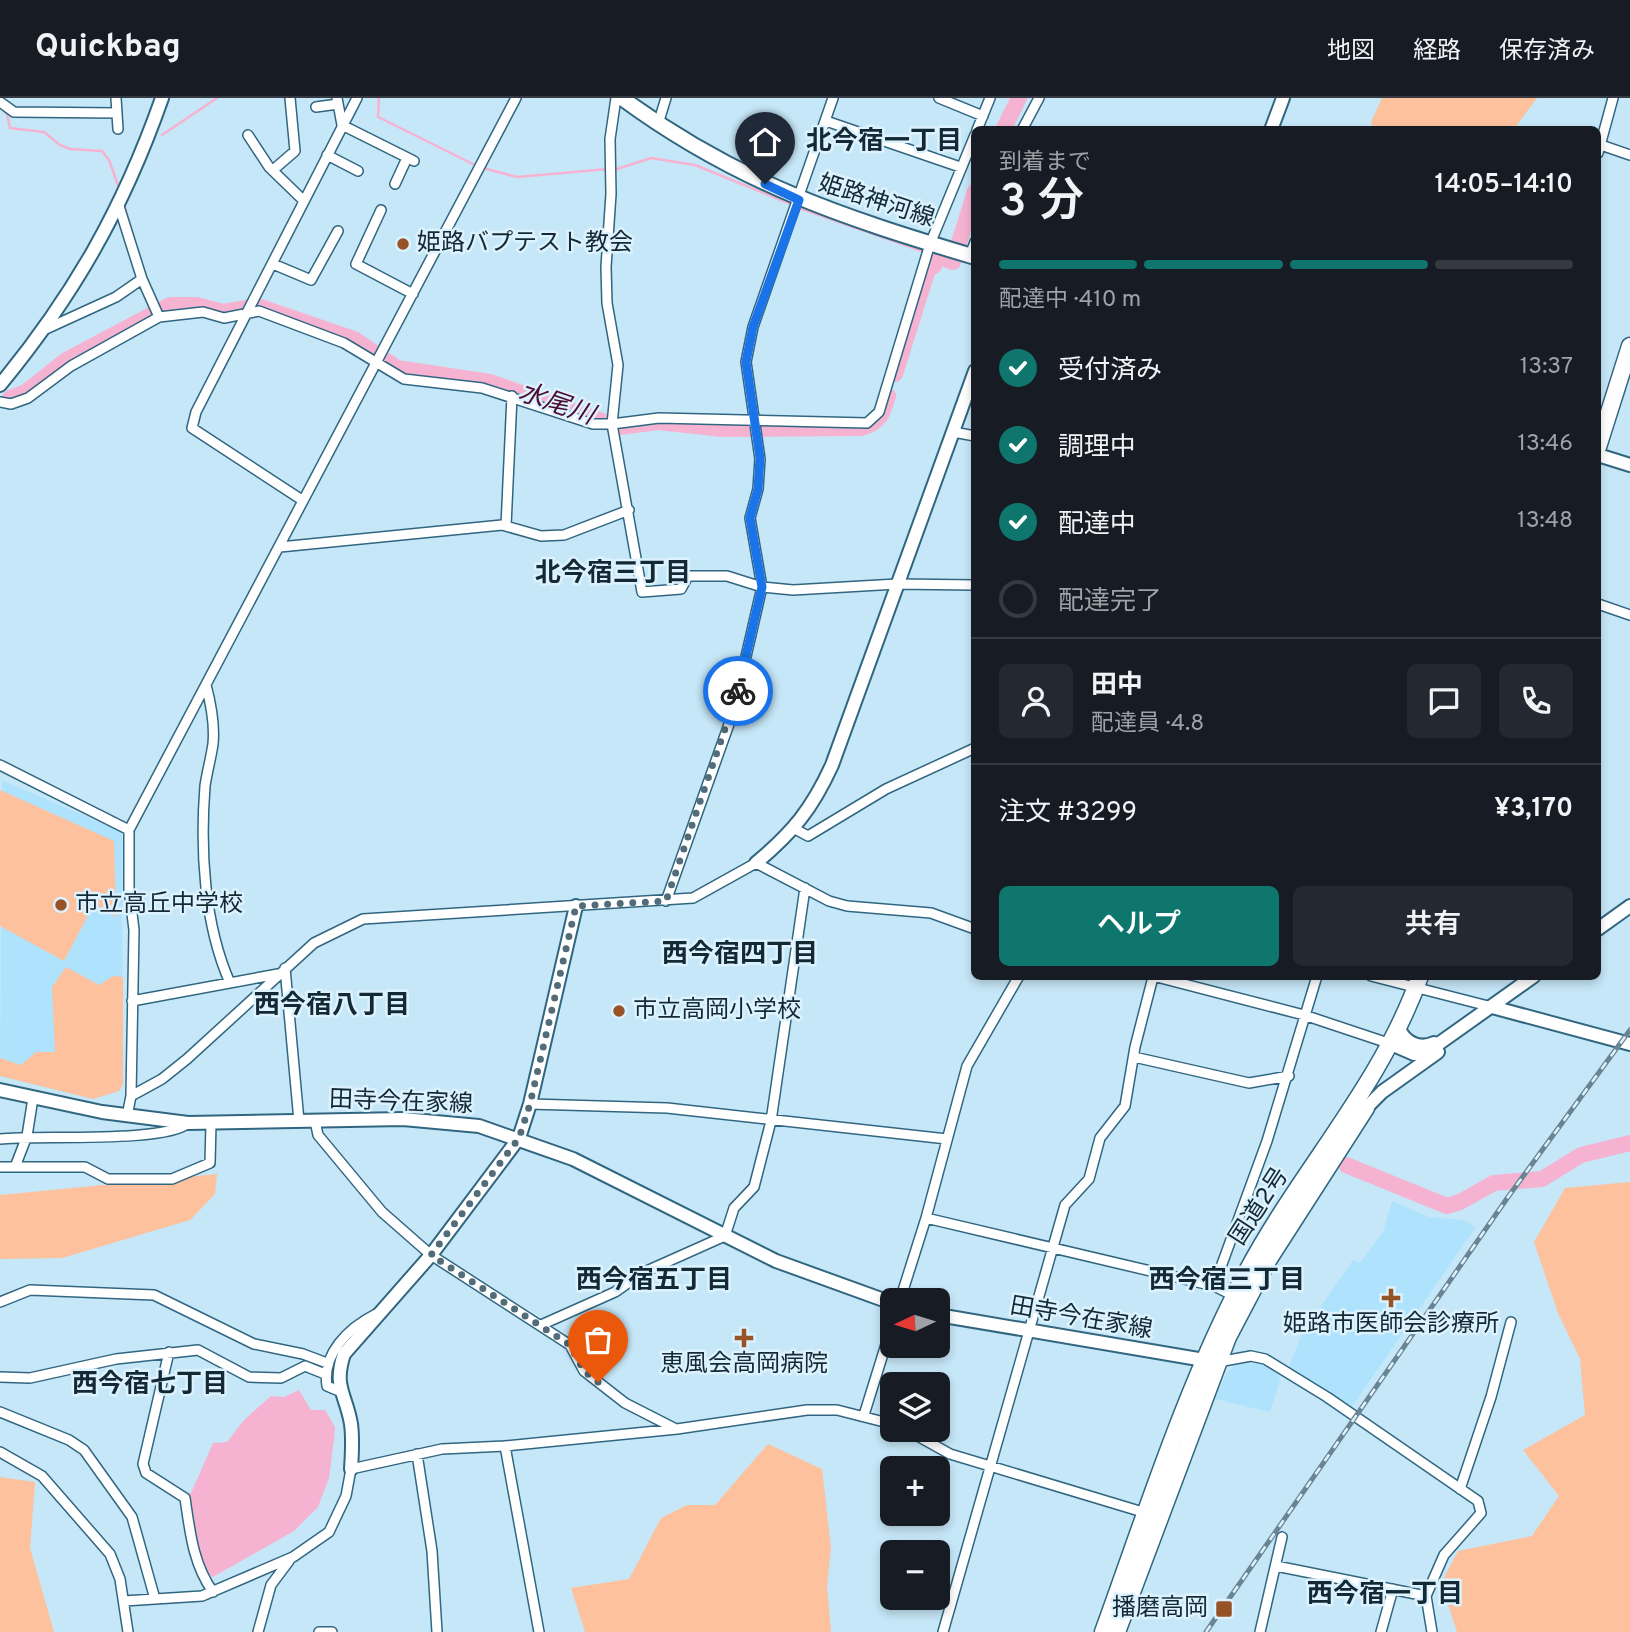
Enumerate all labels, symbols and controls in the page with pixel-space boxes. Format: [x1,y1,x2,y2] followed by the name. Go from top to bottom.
[35,27,181,69] text: Quickbag
[1327,37,1375,67] text: 地図
[1413,37,1461,67] text: 経路
[1499,37,1595,67] text: 保存済み
[735,112,795,184] pin
[746,123,784,161] icon: home
[806,126,962,159] district label: 北今宿一丁目
[999,149,1091,178] text: 到着まで
[814,169,938,235] street label: 姫路神河線
[1434,169,1573,202] text: 14:05–14:10
[999,174,1084,233] text: 3 分
[417,229,633,259] place label: 姫路バプテスト教会
[395,236,411,252] marker: 姫路バプテスト教会
[999,286,1141,315] text: 配達中 · 410 m
[999,349,1037,387] icon: check
[1520,353,1573,382] text: 13:37
[1058,355,1162,388] text: 受付済み
[514,377,601,434] water label: 水尾川
[999,426,1037,464] icon: check
[1517,430,1573,459] text: 13:46
[1058,432,1136,465] text: 調理中
[999,503,1037,541] icon: check
[1517,507,1573,536] text: 13:48
[1058,509,1136,542] text: 配達中
[535,558,691,591] district label: 北今宿三丁目
[1058,586,1162,619] text: 配達完了
[703,656,773,726] courier
[999,664,1073,738] button: person
[1407,664,1481,738] button: chat
[1499,664,1573,738] button: phone
[1091,670,1143,703] text: 田中
[719,672,757,710] icon: bike
[1091,710,1204,739] text: 配達員 · 4.8
[1494,793,1573,826] text: ¥3,170
[999,797,1137,830] text: 注文 #3299
[999,886,1279,966] button: ヘルプ
[1293,886,1573,966] button: 共有
[75,890,243,920] place label: 市立高丘中学校
[53,897,69,913] marker: 市立高丘中学校
[662,939,818,972] district label: 西今宿四丁目
[254,990,410,1023] district label: 西今宿八丁目
[633,996,801,1026] place label: 市立高岡小学校
[611,1003,627,1019] marker: 市立高岡小学校
[329,1085,473,1121] street label: 田寺今在家線
[1224,1162,1296,1252] street label: 国道2号
[576,1265,732,1298] district label: 西今宿五丁目
[1149,1265,1305,1298] district label: 西今宿三丁目
[880,1288,950,1358] north arrow
[880,1288,950,1610] map controls
[1381,1288,1401,1308] marker: 姫路市医師会診療所
[1007,1292,1155,1346] street label: 田寺今在家線
[568,1310,628,1382] pin
[1283,1310,1499,1340] place label: 姫路市医師会診療所
[579,1321,617,1359] icon: bag
[734,1328,754,1348] marker: 恵風会高岡病院
[660,1350,828,1380] place label: 恵風会高岡病院
[72,1369,228,1402] district label: 西今宿七丁目
[880,1372,950,1442] button: layers
[880,1456,950,1526] button: +
[880,1540,950,1610] button: −
[1307,1579,1463,1612] district label: 西今宿一丁目
[1112,1594,1208,1624] place label: 播磨高岡
[1214,1599,1234,1619] marker: 播磨高岡

